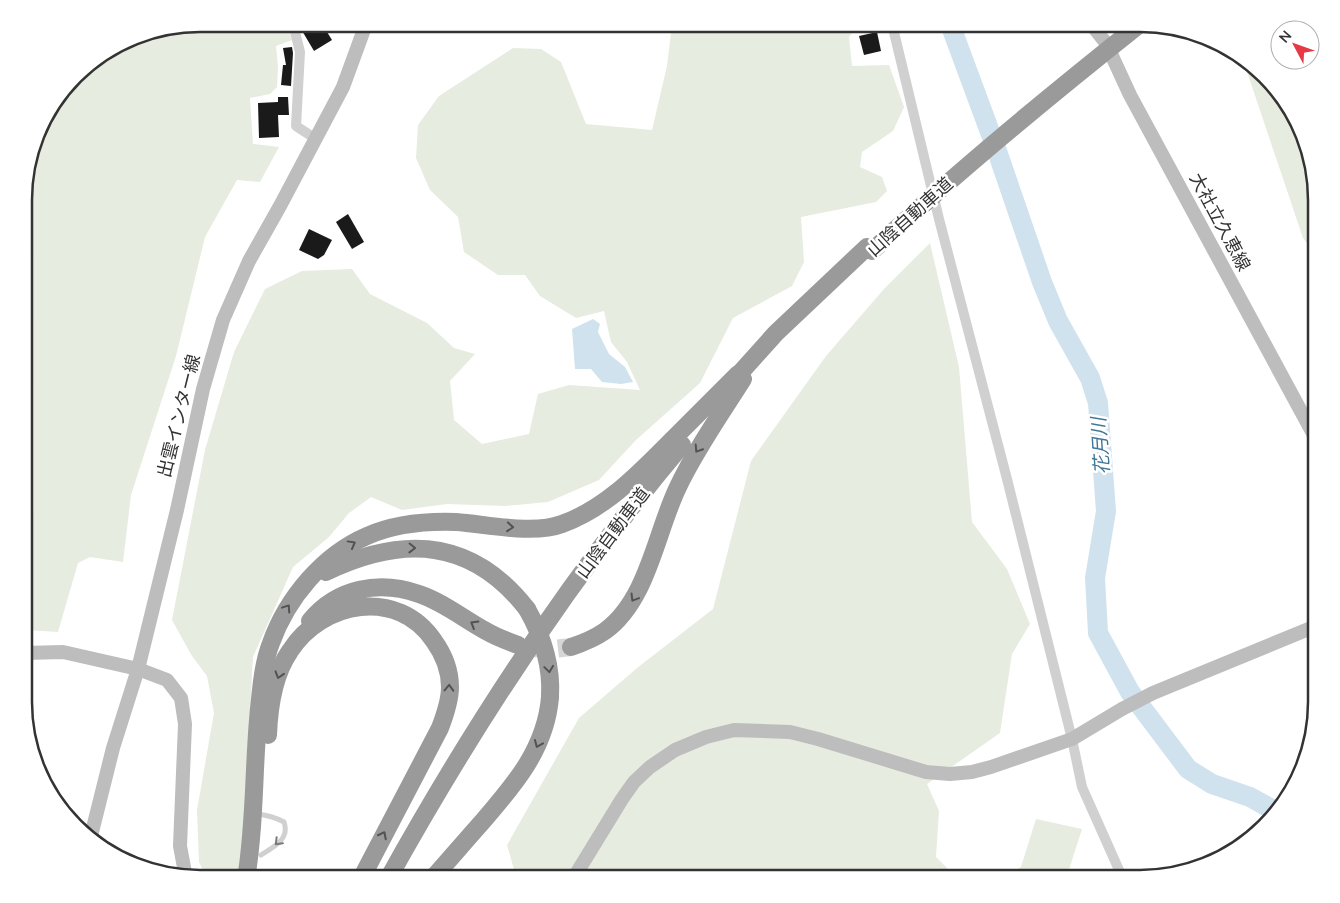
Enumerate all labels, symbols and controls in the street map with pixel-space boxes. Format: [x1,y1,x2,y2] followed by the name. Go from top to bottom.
[1270,20,1320,70] north arrow
[1275,27,1296,47] text: N
[1184,169,1256,275] street label: 大社立久恵線
[862,172,958,262] street label: 山陰自動車道
[152,352,206,480] street label: 出雲インター線
[1086,415,1116,475] water label: 花月川
[695,444,704,453] one-way arrow
[571,483,655,583] street label: 山陰自動車道
[507,522,515,533] one-way arrow
[347,540,356,550] one-way arrow
[408,543,416,553] one-way arrow
[630,592,640,601] one-way arrow
[281,605,291,614] one-way arrow
[471,621,480,631] one-way arrow
[543,664,553,673] one-way arrow
[274,671,284,679] one-way arrow
[444,684,454,692] one-way arrow
[534,739,545,748] one-way arrow
[377,832,387,841] one-way arrow
[275,836,284,845] one-way arrow

